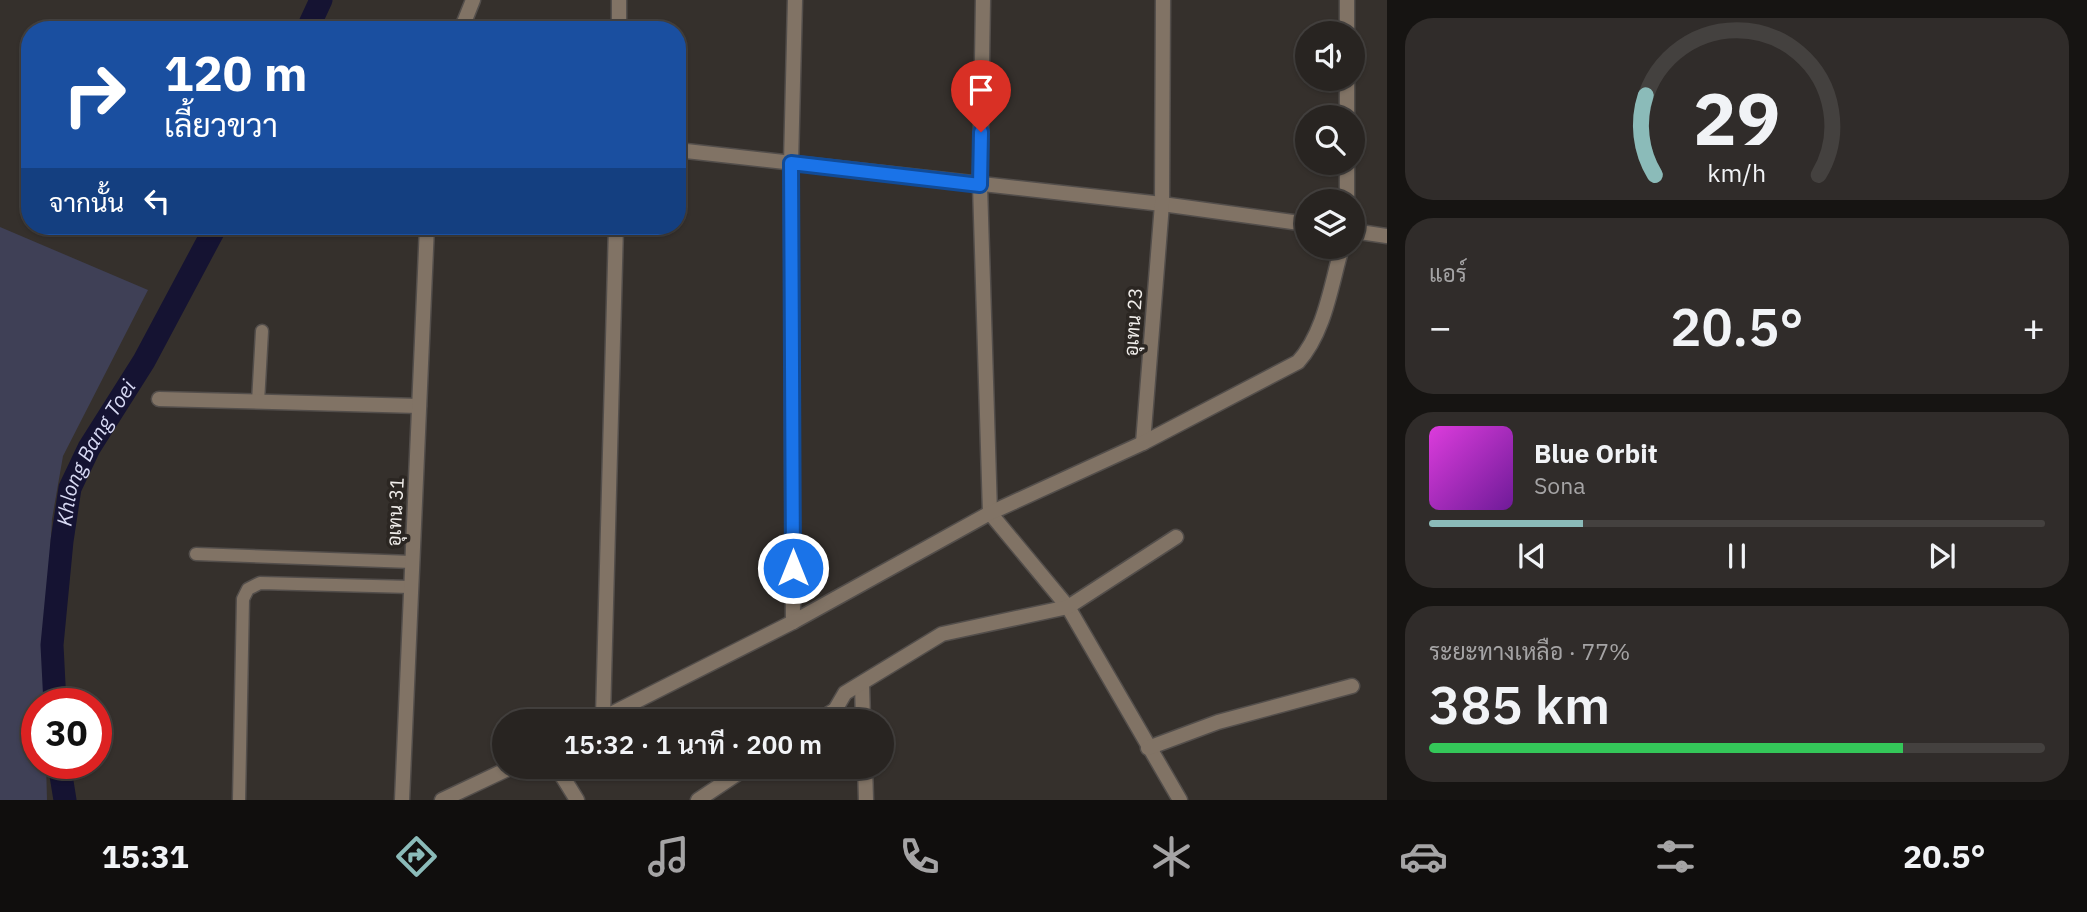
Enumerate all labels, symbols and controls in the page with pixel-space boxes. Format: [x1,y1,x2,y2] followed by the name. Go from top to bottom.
[1295,21,1365,259] map controls
[1295,21,1365,91] button: sound
[164,41,308,104] text: 120 m
[49,49,140,140] icon: right
[951,60,1011,132] pin
[1693,70,1781,165] text: 29
[962,71,1000,109] icon: arrive
[164,104,278,146] text: เลี้ยวขวา
[1295,105,1365,175] button: search
[1708,156,1766,189] text: km/h
[138,182,176,220] icon: left
[49,185,124,219] text: จากนั้น
[1295,189,1365,259] button: layers
[1429,258,1467,288] text: แอร์
[1119,287,1148,357] street label: อุเทน 23
[1670,293,1804,360] text: 20.5°
[1429,302,1452,351] text: −
[2022,302,2045,351] text: +
[49,374,142,528] water label: Khlong Bang Toei
[1534,436,1658,470] text: Blue Orbit
[1534,470,1586,500] text: Sona
[381,477,410,547] street label: อุเทน 31
[756,531,830,605] position arrow
[1513,537,1551,575] icon: previous
[1718,537,1756,575] icon: pause
[1923,537,1961,575] icon: next
[1429,636,1630,666] text: ระยะทางเหลือ · 77%
[1429,671,1610,738] text: 385 km
[21,688,112,779] speed limit sign: 30
[564,727,822,761] text: 15:32 · 1 นาที · 200 m
[392,832,441,881] icon: directions
[644,832,693,881] icon: music
[895,832,944,881] icon: phone
[1147,832,1196,881] icon: climate
[1399,832,1448,881] icon: car
[1651,832,1700,881] icon: filters
[101,835,189,877] text: 15:31
[1903,835,1986,877] text: 20.5°

